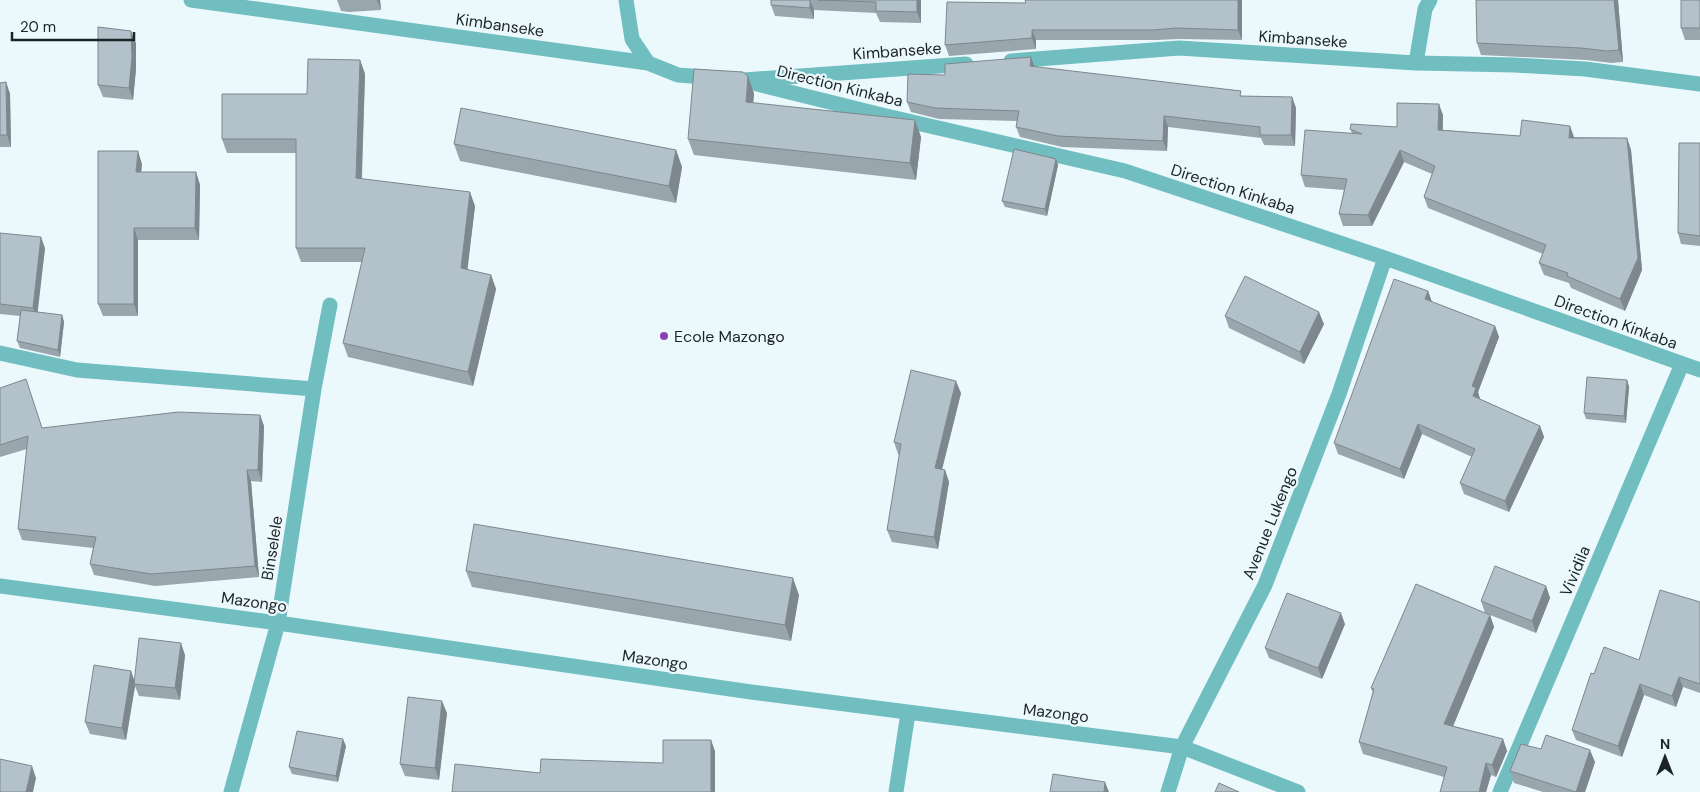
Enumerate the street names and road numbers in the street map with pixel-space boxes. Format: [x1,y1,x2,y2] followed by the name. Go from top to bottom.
[454,8,546,42] street label: Kimbanseke
[1258,25,1348,53] street label: Kimbanseke
[852,37,942,65] street label: Kimbanseke
[775,60,905,112] street label: Direction Kinkaba
[1168,159,1298,219] street label: Direction Kinkaba
[1552,290,1680,354] street label: Direction Kinkaba
[1238,463,1302,583] street label: Avenue Lukengo
[257,514,287,582] street label: Binselele
[1555,543,1595,599] street label: Vividila
[220,587,288,617] street label: Mazongo
[621,645,689,675] street label: Mazongo
[1022,699,1090,727] street label: Mazongo

